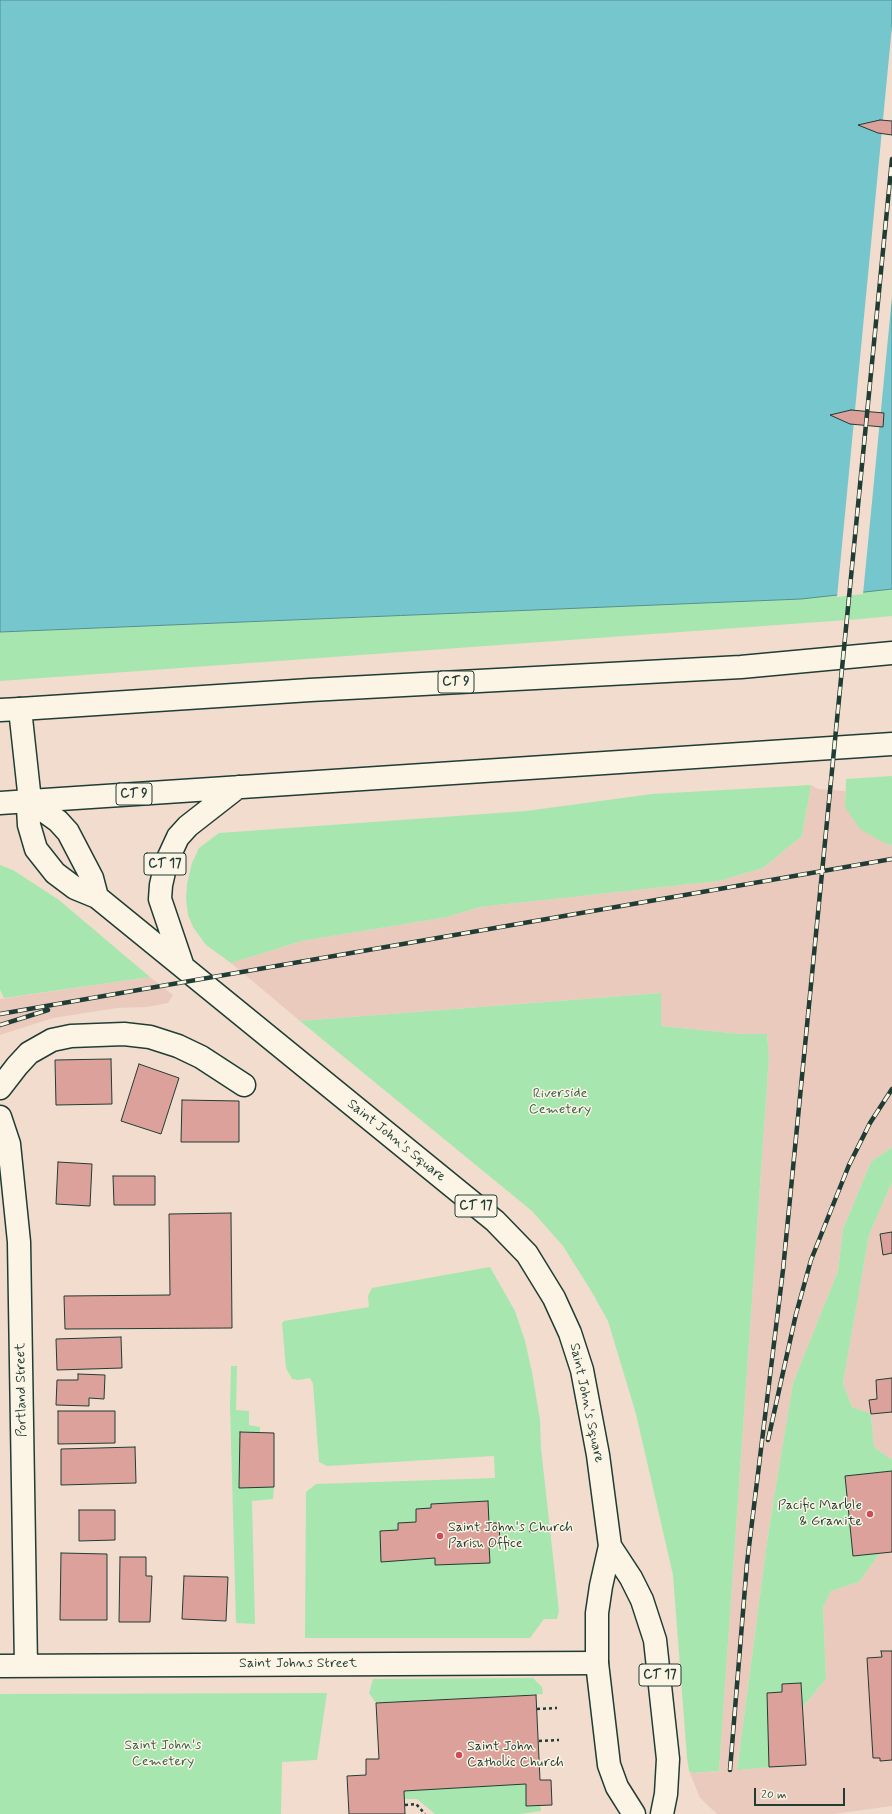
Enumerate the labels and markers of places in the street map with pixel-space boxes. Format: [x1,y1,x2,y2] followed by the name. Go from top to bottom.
[778,1498,862,1530] place label: Pacific Marble & Granite
[865,1509,875,1519] marker: Pacific Marble & Granite
[448,1520,573,1552] place label: Saint John's Church Parish Office
[435,1531,445,1541] marker: Saint John's Church Parish Office
[467,1739,564,1772] place label: Saint John Catholic Church
[454,1750,464,1760] marker: Saint John Catholic Church

